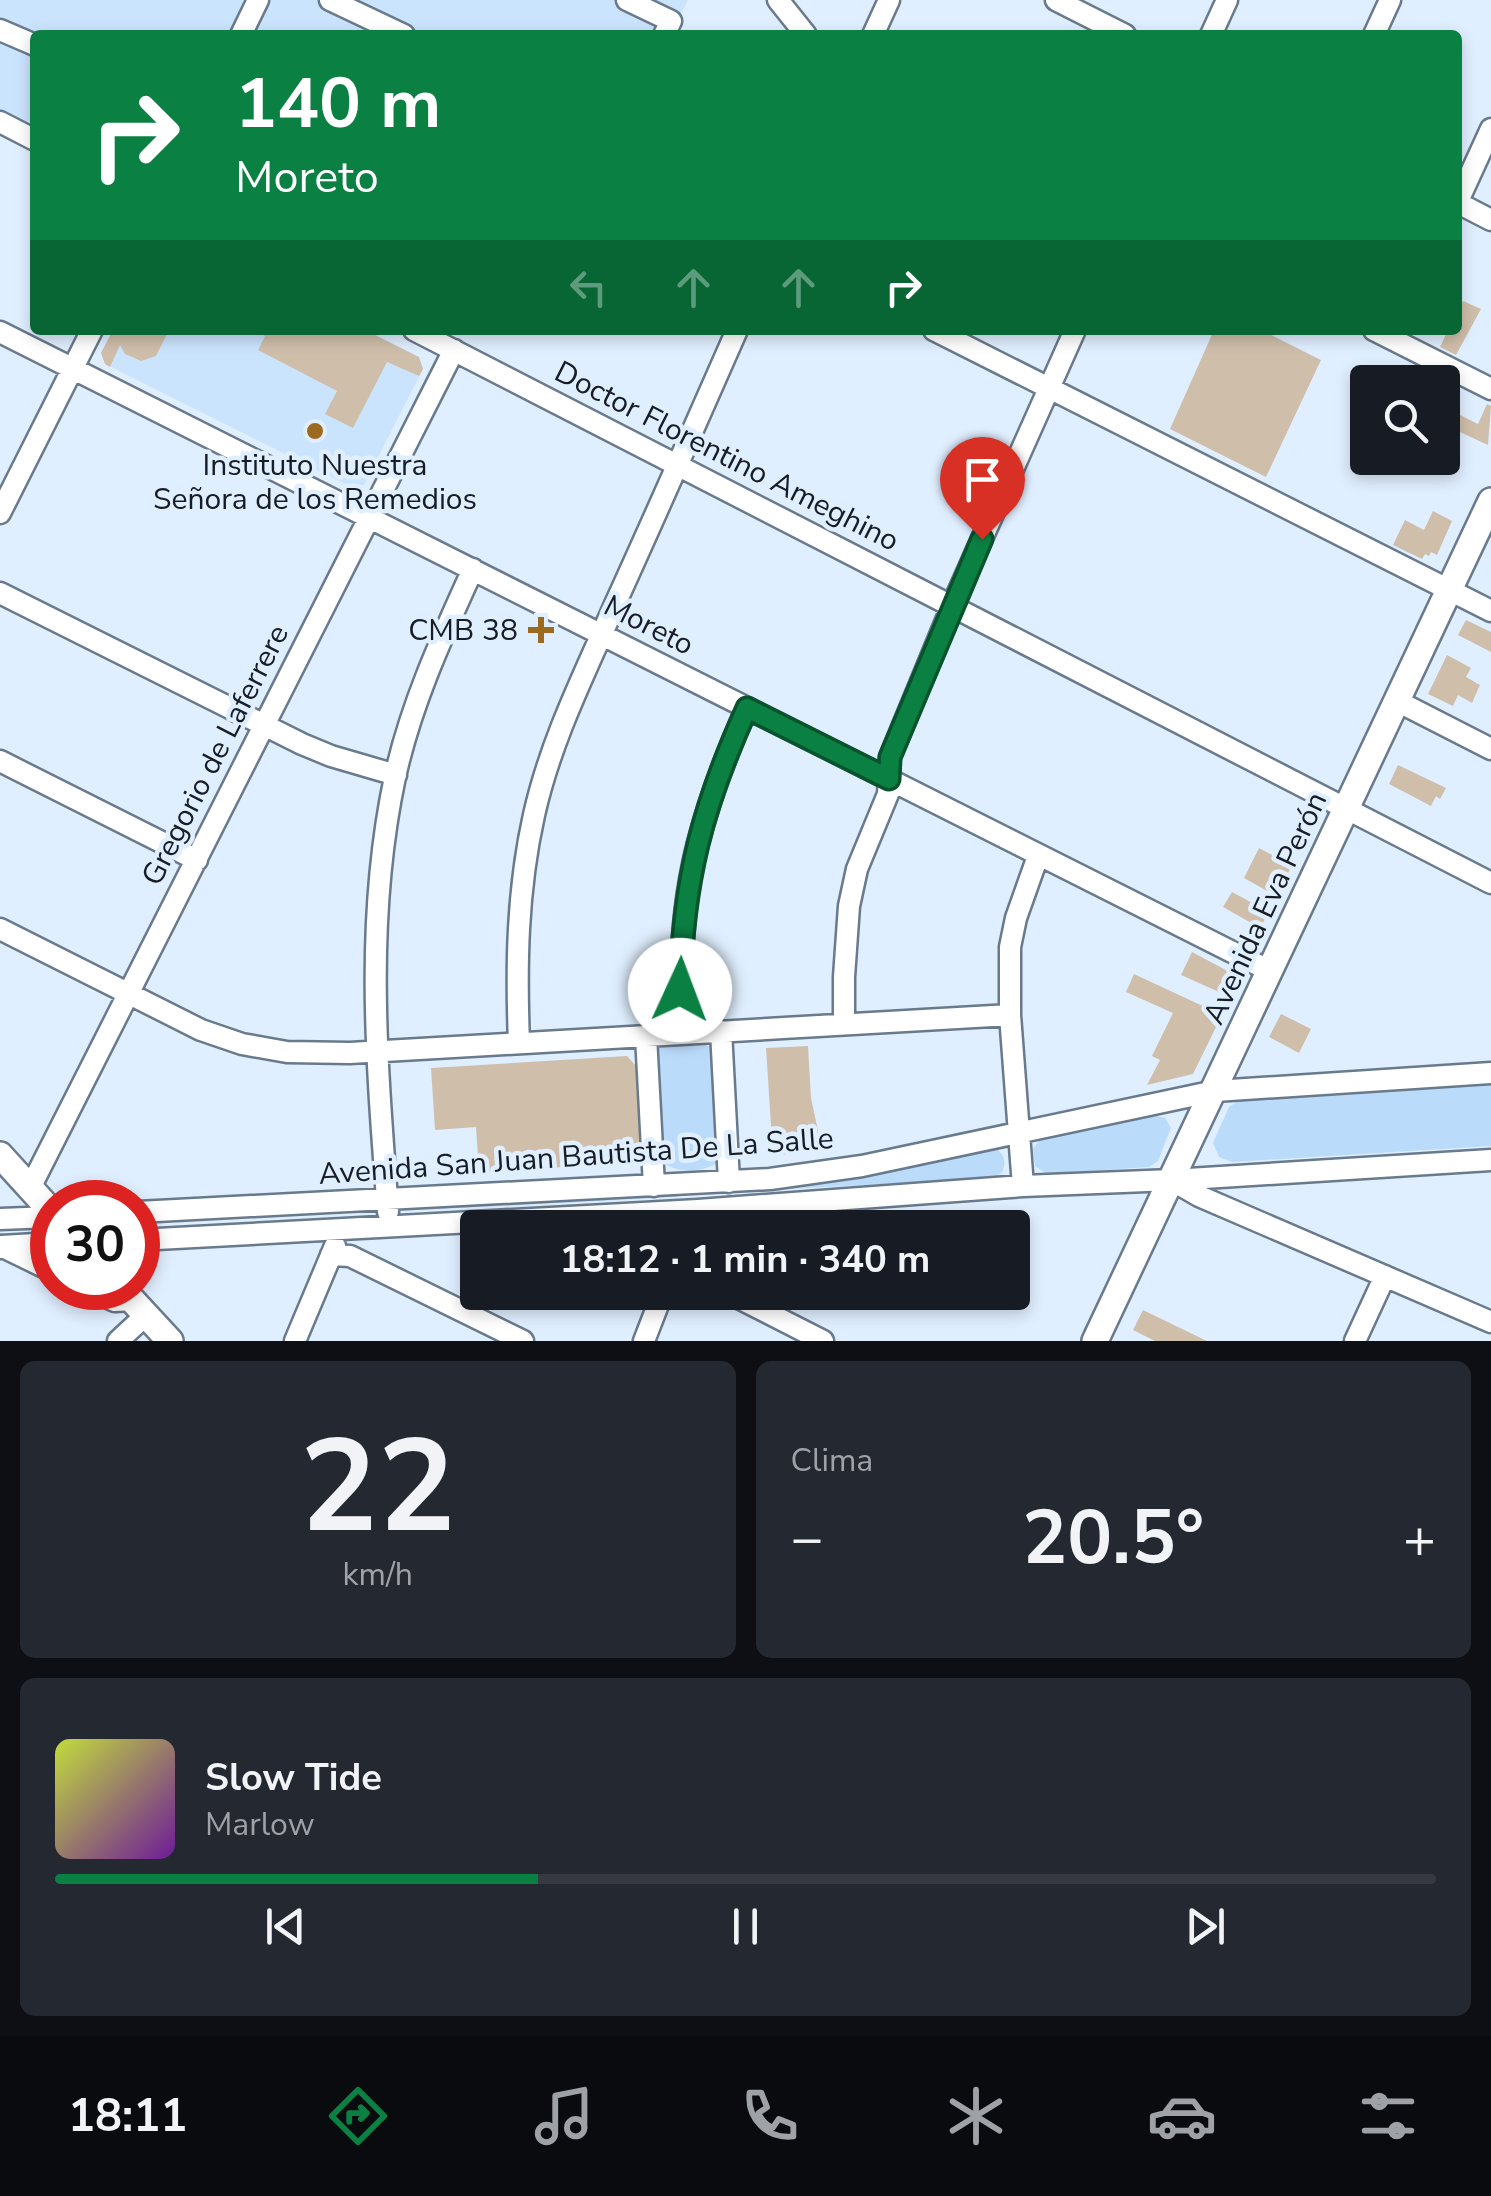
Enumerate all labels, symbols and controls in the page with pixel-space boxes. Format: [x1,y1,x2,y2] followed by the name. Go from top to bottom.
[235,56,441,152] text: 140 m
[70,70,200,200] icon: right
[235,147,379,208] text: Moreto
[561,260,616,315] icon: left
[666,260,721,315] icon: ahead
[771,260,826,315] icon: ahead
[876,260,931,315] icon: right
[548,352,906,561] street label: Doctor Florentino Ameghino
[1350,365,1460,475] map controls
[1350,365,1460,475] button: search
[304,420,326,442] marker: Instituto Nuestra Señora de los Remedios
[940,437,1025,540] pin
[153,445,477,520] place label: Instituto Nuestra Señora de los Remedios
[955,452,1010,507] icon: arrive
[597,585,701,665] street label: Moreto
[408,610,518,651] place label: CMB 38
[528,617,554,643] marker: CMB 38
[132,618,299,893] street label: Gregorio de Laferrere
[1194,785,1337,1031] street label: Avenida Eva Perón
[628,938,732,1042] position arrow
[317,1118,835,1195] street label: Avenida San Juan Bautista De La Salle
[30,1180,160,1310] speed limit sign: 30
[560,1234,930,1285] text: 18:12 · 1 min · 340 m
[300,1399,456,1576] text: 22
[791,1439,873,1482] text: Clima
[1022,1487,1204,1589] text: 20.5°
[791,1501,824,1576] text: −
[1403,1501,1436,1576] text: +
[342,1553,413,1596] text: km/h
[205,1752,382,1803] text: Slow Tide
[205,1803,315,1846] text: Marlow
[258,1899,313,1954] icon: previous
[718,1899,773,1954] icon: pause
[1178,1899,1233,1954] icon: next
[323,2081,393,2151] icon: directions
[529,2081,599,2151] icon: music
[735,2081,805,2151] icon: phone
[941,2081,1011,2151] icon: climate
[1147,2081,1217,2151] icon: car
[1353,2081,1423,2151] icon: filters
[68,2086,187,2147] text: 18:11

